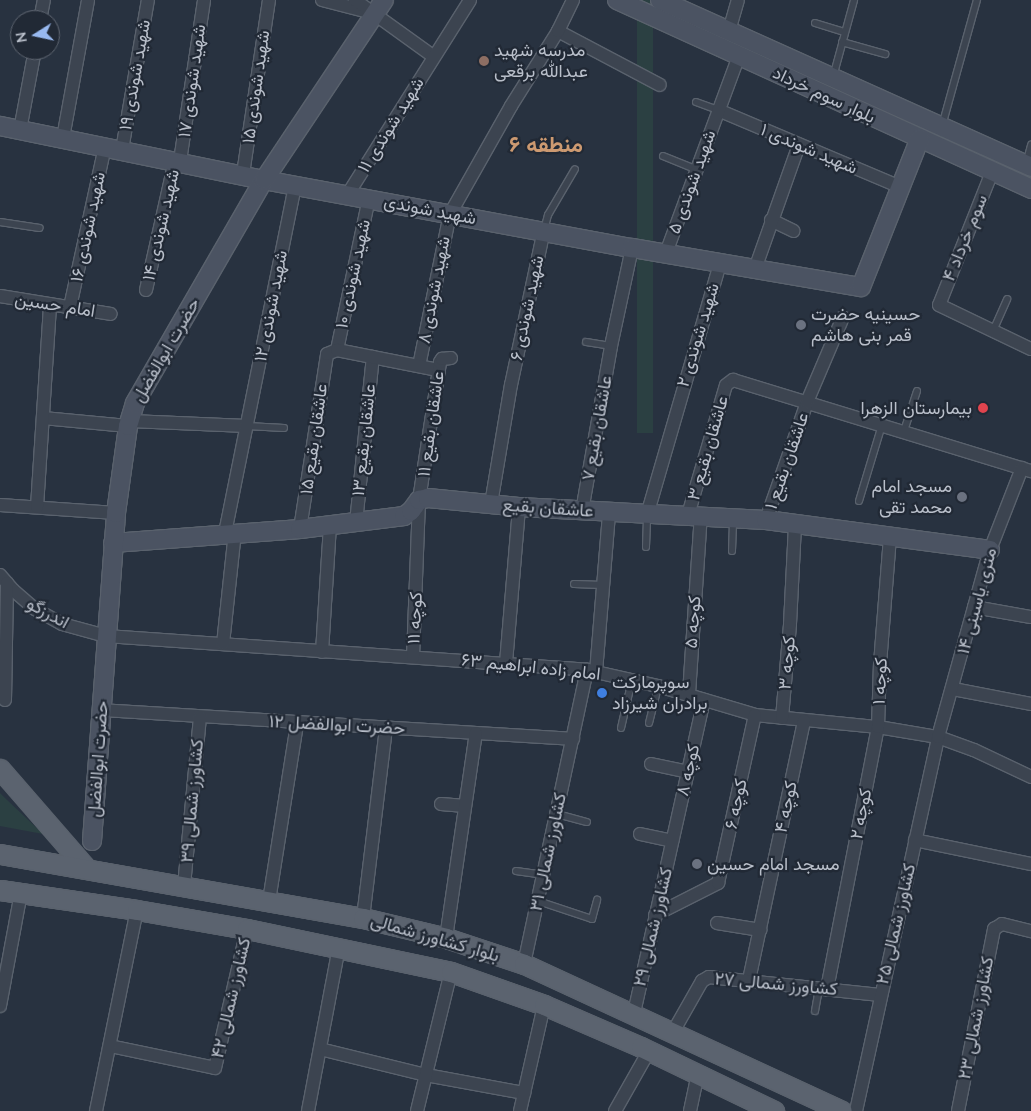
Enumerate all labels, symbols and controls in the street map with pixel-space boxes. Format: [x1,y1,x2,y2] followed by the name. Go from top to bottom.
[10,10,60,60] north arrow
[115,18,155,132] street label: شهید شوندی ۱۹
[173,23,211,139] street label: شهید شوندی ۱۷
[237,29,275,145] street label: شهید شوندی ۱۵
[11,31,31,44] text: N
[494,40,588,82] place label: مدرسه شهید عبدالله برقعی
[478,55,490,67] marker: مدرسه شهید عبدالله برقعی
[769,62,879,128] street label: بلوار سوم خرداد
[353,73,429,177] street label: شهید شوندی ۱۱
[757,119,861,179] street label: شهید شوندی ۱
[663,127,721,237] street label: شهید شوندی ۵
[509,132,583,158] district label: منطقه ۶
[138,167,184,283] street label: شهید شوندی ۱۴
[66,170,110,284] street label: شهید شوندی ۱۶
[382,190,478,230] street label: شهید شوندی
[938,191,992,285] street label: سوم خرداد ۴
[331,217,375,331] street label: شهید شوندی ۱۰
[413,235,455,345] street label: شهید شوندی ۸
[250,249,292,363] street label: شهید شوندی ۱۲
[505,253,549,363] street label: شهید شوندی ۶
[672,280,724,390] street label: شهید شوندی ۲
[13,288,97,322] street label: امام حسین
[127,294,205,406] street label: حضرت ابوالفضل
[811,304,920,346] place label: حسینیه حضرت قمر بنی هاشم
[795,319,807,331] marker: حسینیه حضرت قمر بنی هاشم
[413,370,449,478] street label: عاشقان بقیع ۱۱
[577,374,617,482] street label: عاشقان بقیع ۷
[296,382,332,496] street label: عاشقان بقیع ۱۵
[347,383,381,497] street label: عاشقان بقیع ۱۳
[683,393,733,503] street label: عاشقان بقیع ۳
[860,397,972,419] place label: بیمارستان الزهرا
[976,401,990,415] marker: بیمارستان الزهرا
[760,410,814,512] street label: عاشقان بقیع ۱
[871,476,952,518] place label: مسجد امام محمد تقی
[956,491,968,503] marker: مسجد امام محمد تقی
[502,494,594,522] street label: عاشقان بقیع
[952,545,1002,657] street label: ۱۴ متری یاسینی
[403,591,427,645] street label: کوچه ۱۱
[23,593,73,633] street label: اندرزگو
[680,595,706,649] street label: کوچه ۵
[774,635,800,691] street label: کوچه ۳
[460,649,602,685] street label: امام زاده ابراهیم ۶۳
[868,657,892,705] street label: کوچه ۱
[612,672,708,714] place label: سوپرمارکت برادران شیرزاد
[596,687,608,699] marker: سوپرمارکت برادران شیرزاد
[83,700,113,818] street label: حضرت ابوالفضل
[268,711,406,739] street label: حضرت ابوالفضل ۱۲
[176,738,208,864] street label: کشاورز شمالی ۳۹
[672,742,704,798] street label: کوچه ۸
[720,777,752,831] street label: کوچه ۶
[770,779,802,835] street label: کوچه ۴
[845,787,877,841] street label: کوچه ۲
[525,791,571,913] street label: کشاورز شمالی ۳۱
[707,853,840,875] place label: مسجد امام حسین
[691,858,703,870] marker: مسجد امام حسین
[872,861,920,987] street label: کشاورز شمالی ۲۵
[629,865,677,989] street label: کشاورز شمالی ۲۹
[368,909,502,967] street label: بلوار کشاورز شمالی
[207,936,255,1060] street label: کشاورز شمالی ۴۲
[954,955,998,1081] street label: کشاورز شمالی ۲۳
[714,968,838,1000] street label: کشاورز شمالی ۲۷

